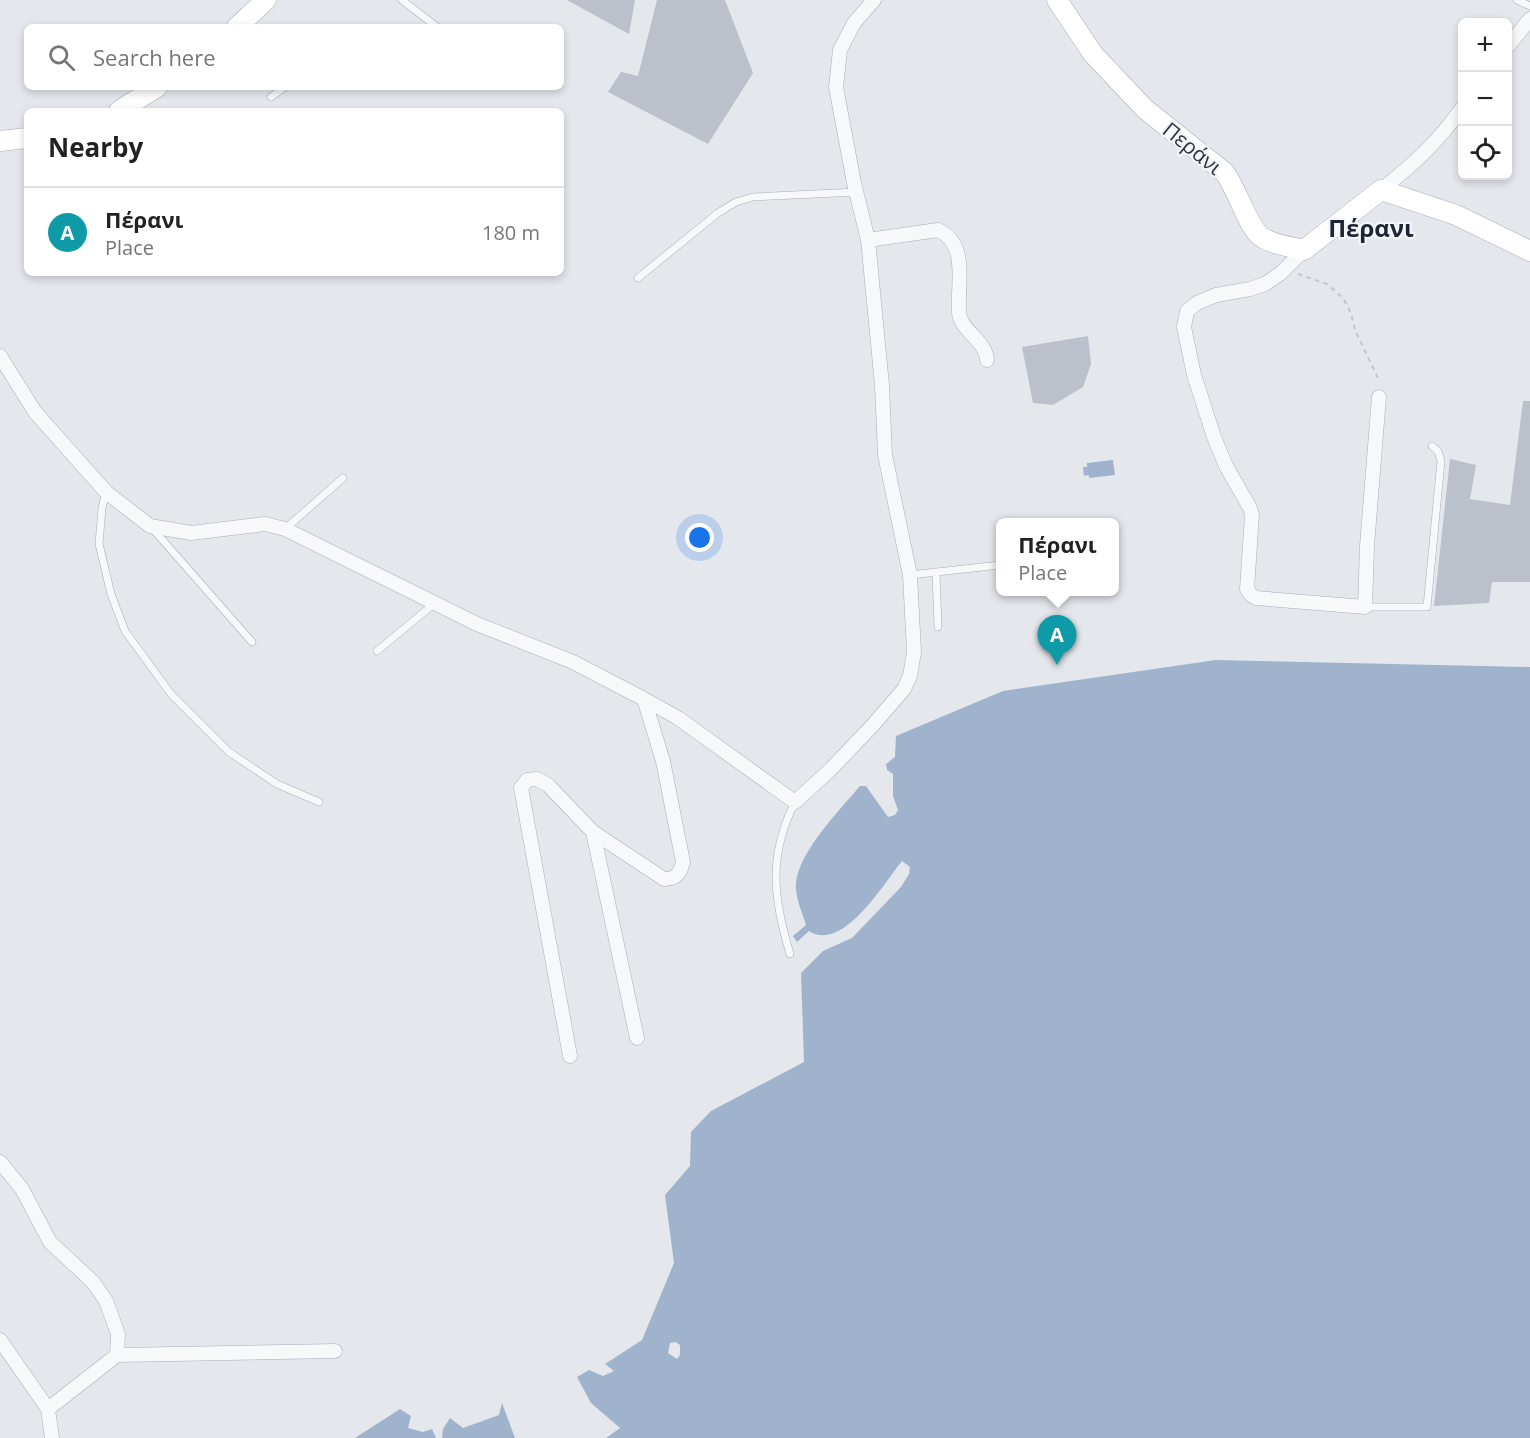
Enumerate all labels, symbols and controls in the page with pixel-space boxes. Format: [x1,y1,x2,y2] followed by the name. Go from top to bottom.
[1458,18,1512,180] map controls
[1458,18,1512,72] button: +
[24,24,564,90] search box
[45,41,78,74] icon: search
[93,42,216,72] text: Search here
[1458,72,1512,126] button: −
[1157,115,1229,181] street label: Περάνι
[1458,126,1512,180] button: locate
[48,129,143,165] text: Nearby
[105,204,184,234] text: Πέρανι
[1328,211,1414,244] district label: Πέρανι
[61,219,74,246] text: A
[482,219,540,246] text: 180 m
[105,234,154,261] text: Place
[996,518,1119,596] popup
[685,523,714,552] your location
[1018,529,1097,559] text: Πέρανι
[1018,559,1067,586] text: Place
[1038,616,1076,665] pin: A

